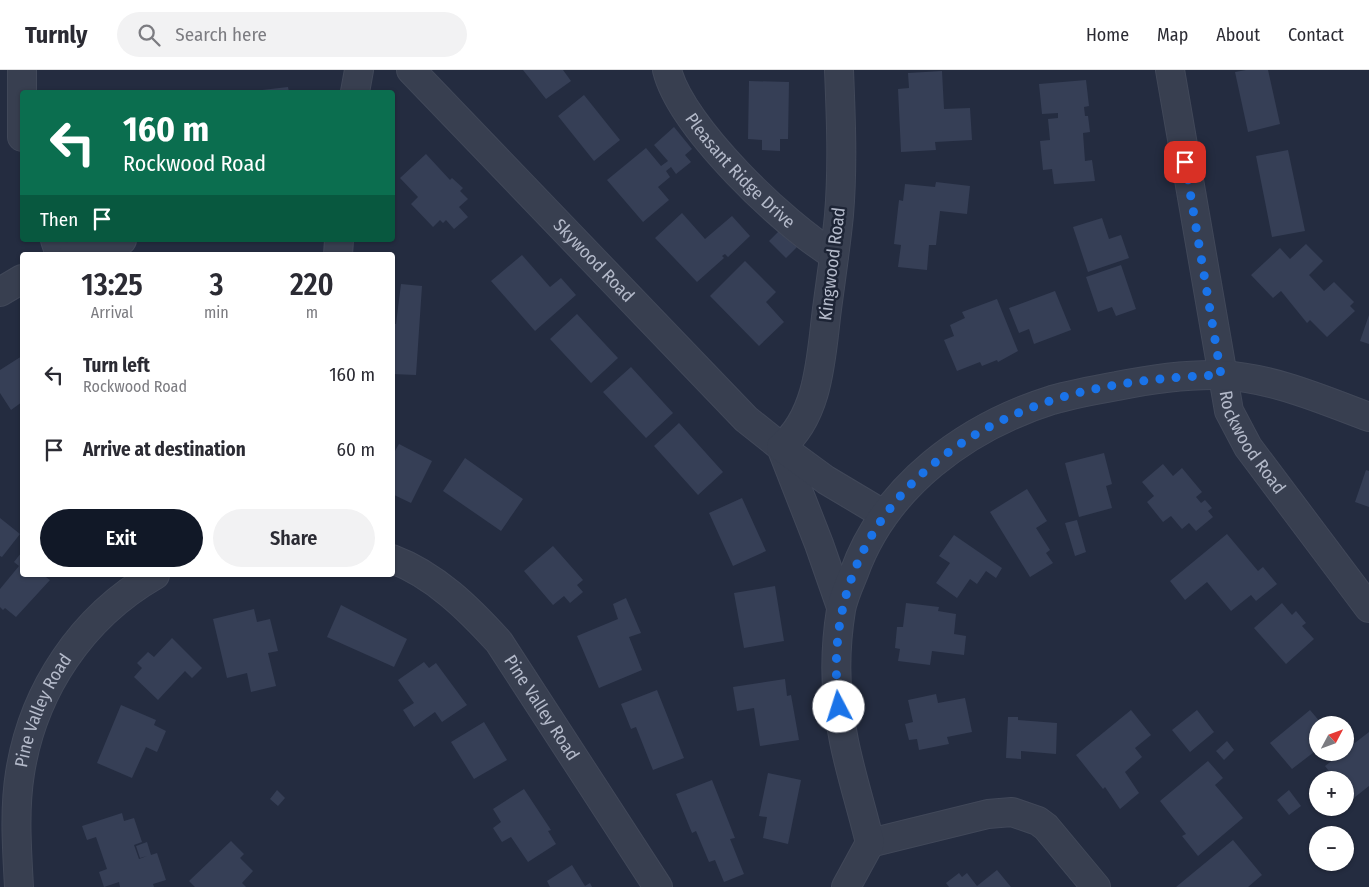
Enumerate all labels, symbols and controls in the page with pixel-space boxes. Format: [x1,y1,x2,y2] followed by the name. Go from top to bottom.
[117,12,467,57] search box
[25,21,87,49] text: Turnly
[135,21,163,49] icon: search
[175,23,267,46] text: Search here
[1086,24,1129,46] text: Home
[1157,24,1188,46] text: Map
[1216,24,1260,46] text: About
[1288,24,1344,46] text: Contact
[123,108,209,150] text: 160 m
[680,109,800,233] street label: Pleasant Ridge Drive
[40,110,105,175] icon: left
[1164,141,1206,183] pin
[1171,148,1199,176] icon: arrive
[123,150,266,177] text: Rockwood Road
[88,205,116,233] icon: arrive
[814,206,850,322] street label: Kingwood Road
[40,208,78,231] text: Then
[549,214,639,307] street label: Skywood Road
[81,267,143,303] text: 13:25
[209,267,223,303] text: 3
[290,267,334,303] text: 220
[91,303,133,322] text: Arrival
[204,303,229,322] text: min
[306,303,318,322] text: m
[83,354,150,377] text: Turn left
[40,361,68,389] icon: left
[329,363,375,386] text: 160 m
[83,377,187,396] text: Rockwood Road
[1215,389,1290,498] street label: Rockwood Road
[40,436,68,464] icon: arrive
[83,438,246,461] text: Arrive at destination
[337,438,375,461] text: 60 m
[40,509,203,567] button: Exit
[213,509,375,567] button: Share
[10,649,76,769] street label: Pine Valley Road
[499,651,584,765] street label: Pine Valley Road
[812,680,864,732] position arrow
[1309,716,1354,761] north arrow
[1309,716,1354,871] map controls
[1309,771,1354,816] button: +
[1309,826,1354,871] button: −

